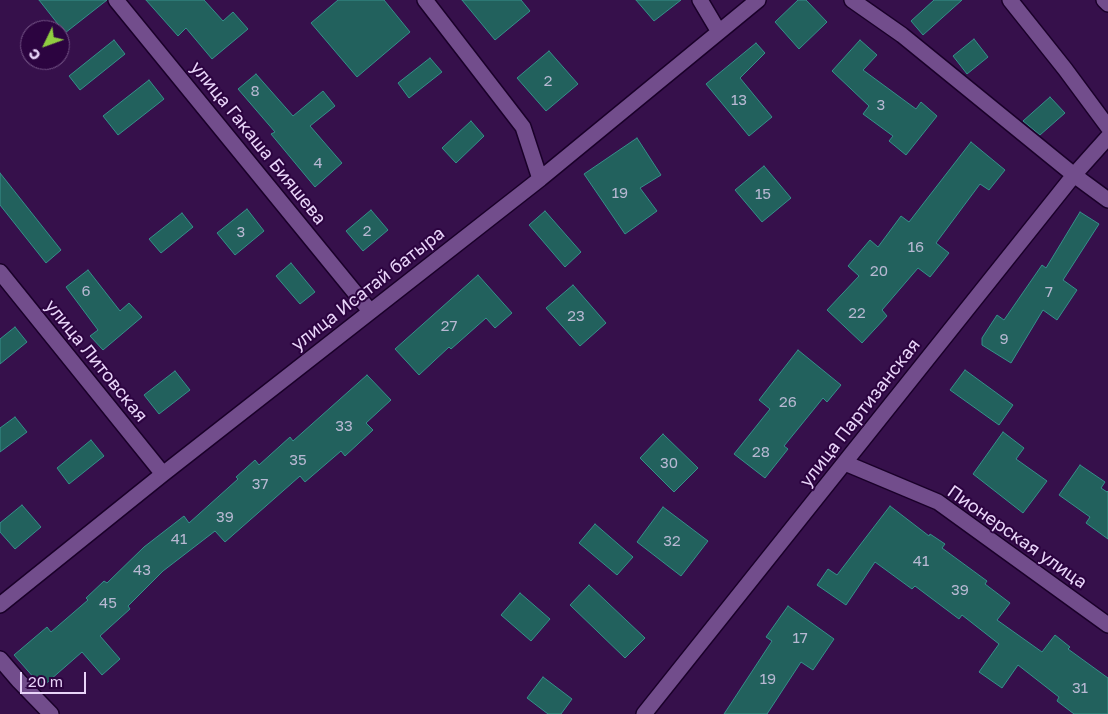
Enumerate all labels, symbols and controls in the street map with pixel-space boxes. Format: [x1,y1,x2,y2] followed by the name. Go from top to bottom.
[20,20,70,70] north arrow
[25,45,44,64] text: С
[185,57,331,229] street label: улица Гакаша Бияшева
[544,72,552,90] house number: 2
[250,82,260,100] house number: 8
[731,91,747,109] house number: 13
[877,96,885,114] house number: 3
[313,154,323,172] house number: 4
[612,184,628,202] house number: 19
[755,185,771,203] house number: 15
[287,222,449,356] street label: улица Исатай батыра
[363,222,371,240] house number: 2
[237,223,245,241] house number: 3
[908,238,924,256] house number: 16
[870,262,888,280] house number: 20
[81,282,91,300] house number: 6
[1045,283,1053,301] house number: 7
[40,295,152,427] street label: улица Литовская
[848,304,866,322] house number: 22
[567,307,585,325] house number: 23
[441,317,457,335] house number: 27
[999,330,1009,348] house number: 9
[795,334,925,492] street label: улица Партизанская
[779,393,797,411] house number: 26
[335,417,353,435] house number: 33
[752,443,770,461] house number: 28
[289,451,307,469] house number: 35
[660,454,678,472] house number: 30
[252,475,268,493] house number: 37
[943,481,1091,593] street label: Пионерская улица
[216,508,234,526] house number: 39
[171,530,187,548] house number: 41
[663,532,681,550] house number: 32
[913,552,929,570] house number: 41
[133,561,151,579] house number: 43
[951,581,969,599] house number: 39
[99,594,117,612] house number: 45
[792,629,808,647] house number: 17
[22,662,89,694] scale bar
[760,670,776,688] house number: 19
[28,672,63,690] text: 20 m
[1072,679,1088,697] house number: 31

